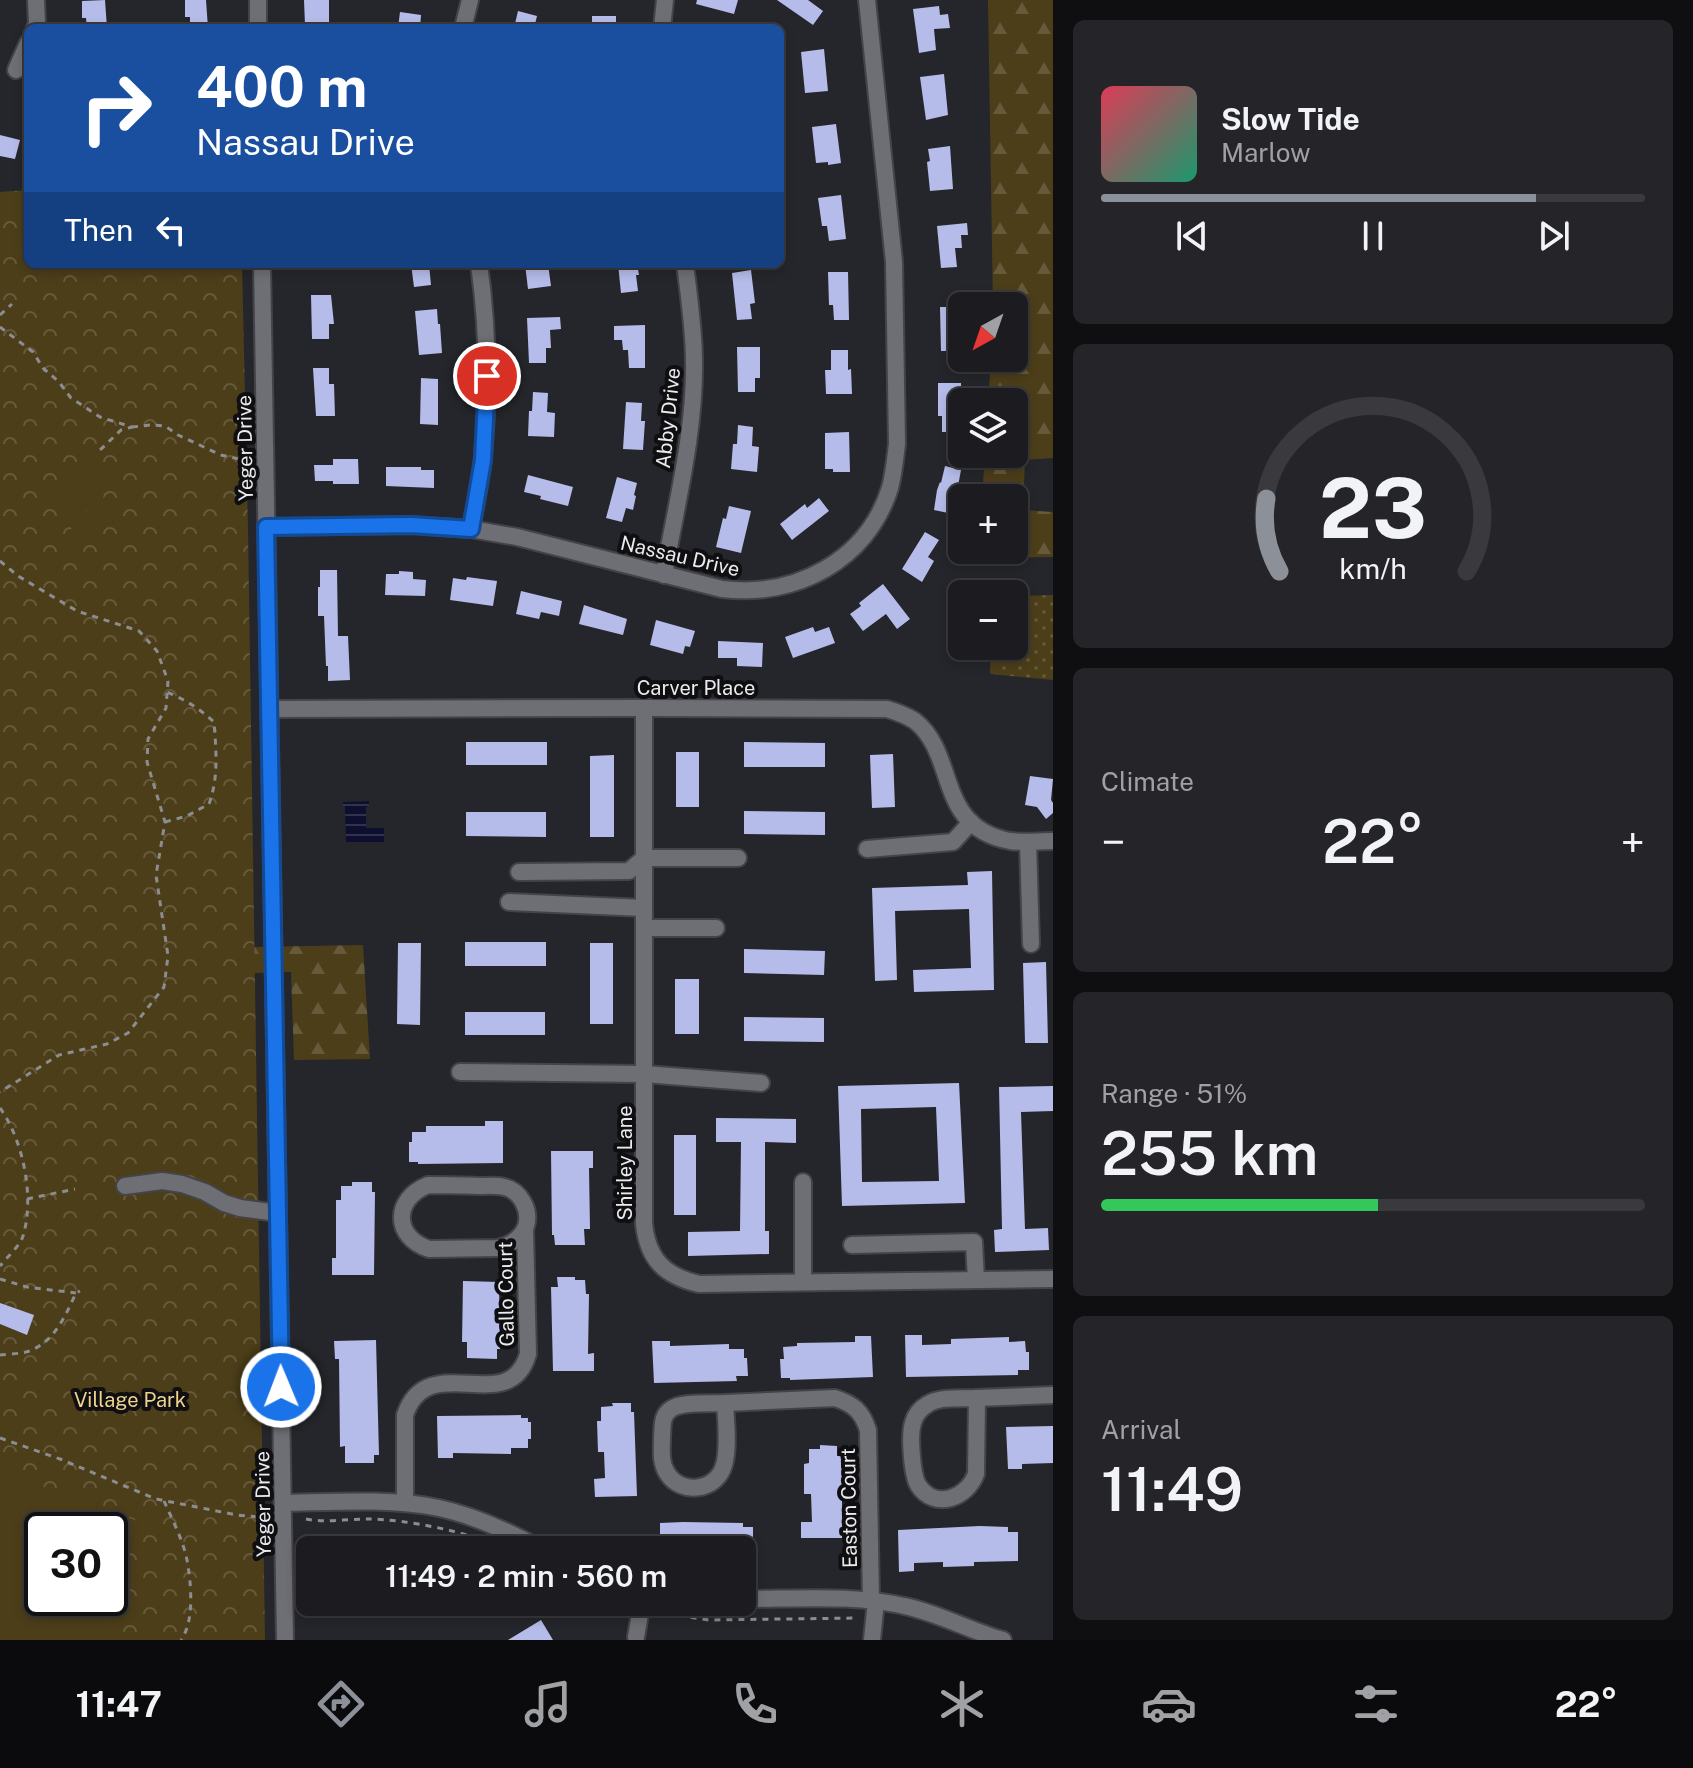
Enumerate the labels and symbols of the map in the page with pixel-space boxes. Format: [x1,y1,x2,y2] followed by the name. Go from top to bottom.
[948,292,1028,372] north arrow
[453,342,521,410] pin
[651,366,685,470] street label: Abby Drive
[232,395,258,501] street label: Yeger Drive
[618,531,742,581] street label: Nassau Drive
[637,676,755,700] street label: Carver Place
[613,1105,637,1221] street label: Shirley Lane
[493,1241,519,1347] street label: Gallo Court
[239,1345,323,1429] position arrow
[74,1388,186,1412] park label: Village Park
[836,1448,862,1568] street label: Easton Court
[250,1451,276,1557] street label: Yeger Drive
[24,1512,128,1616] speed limit sign: 30

